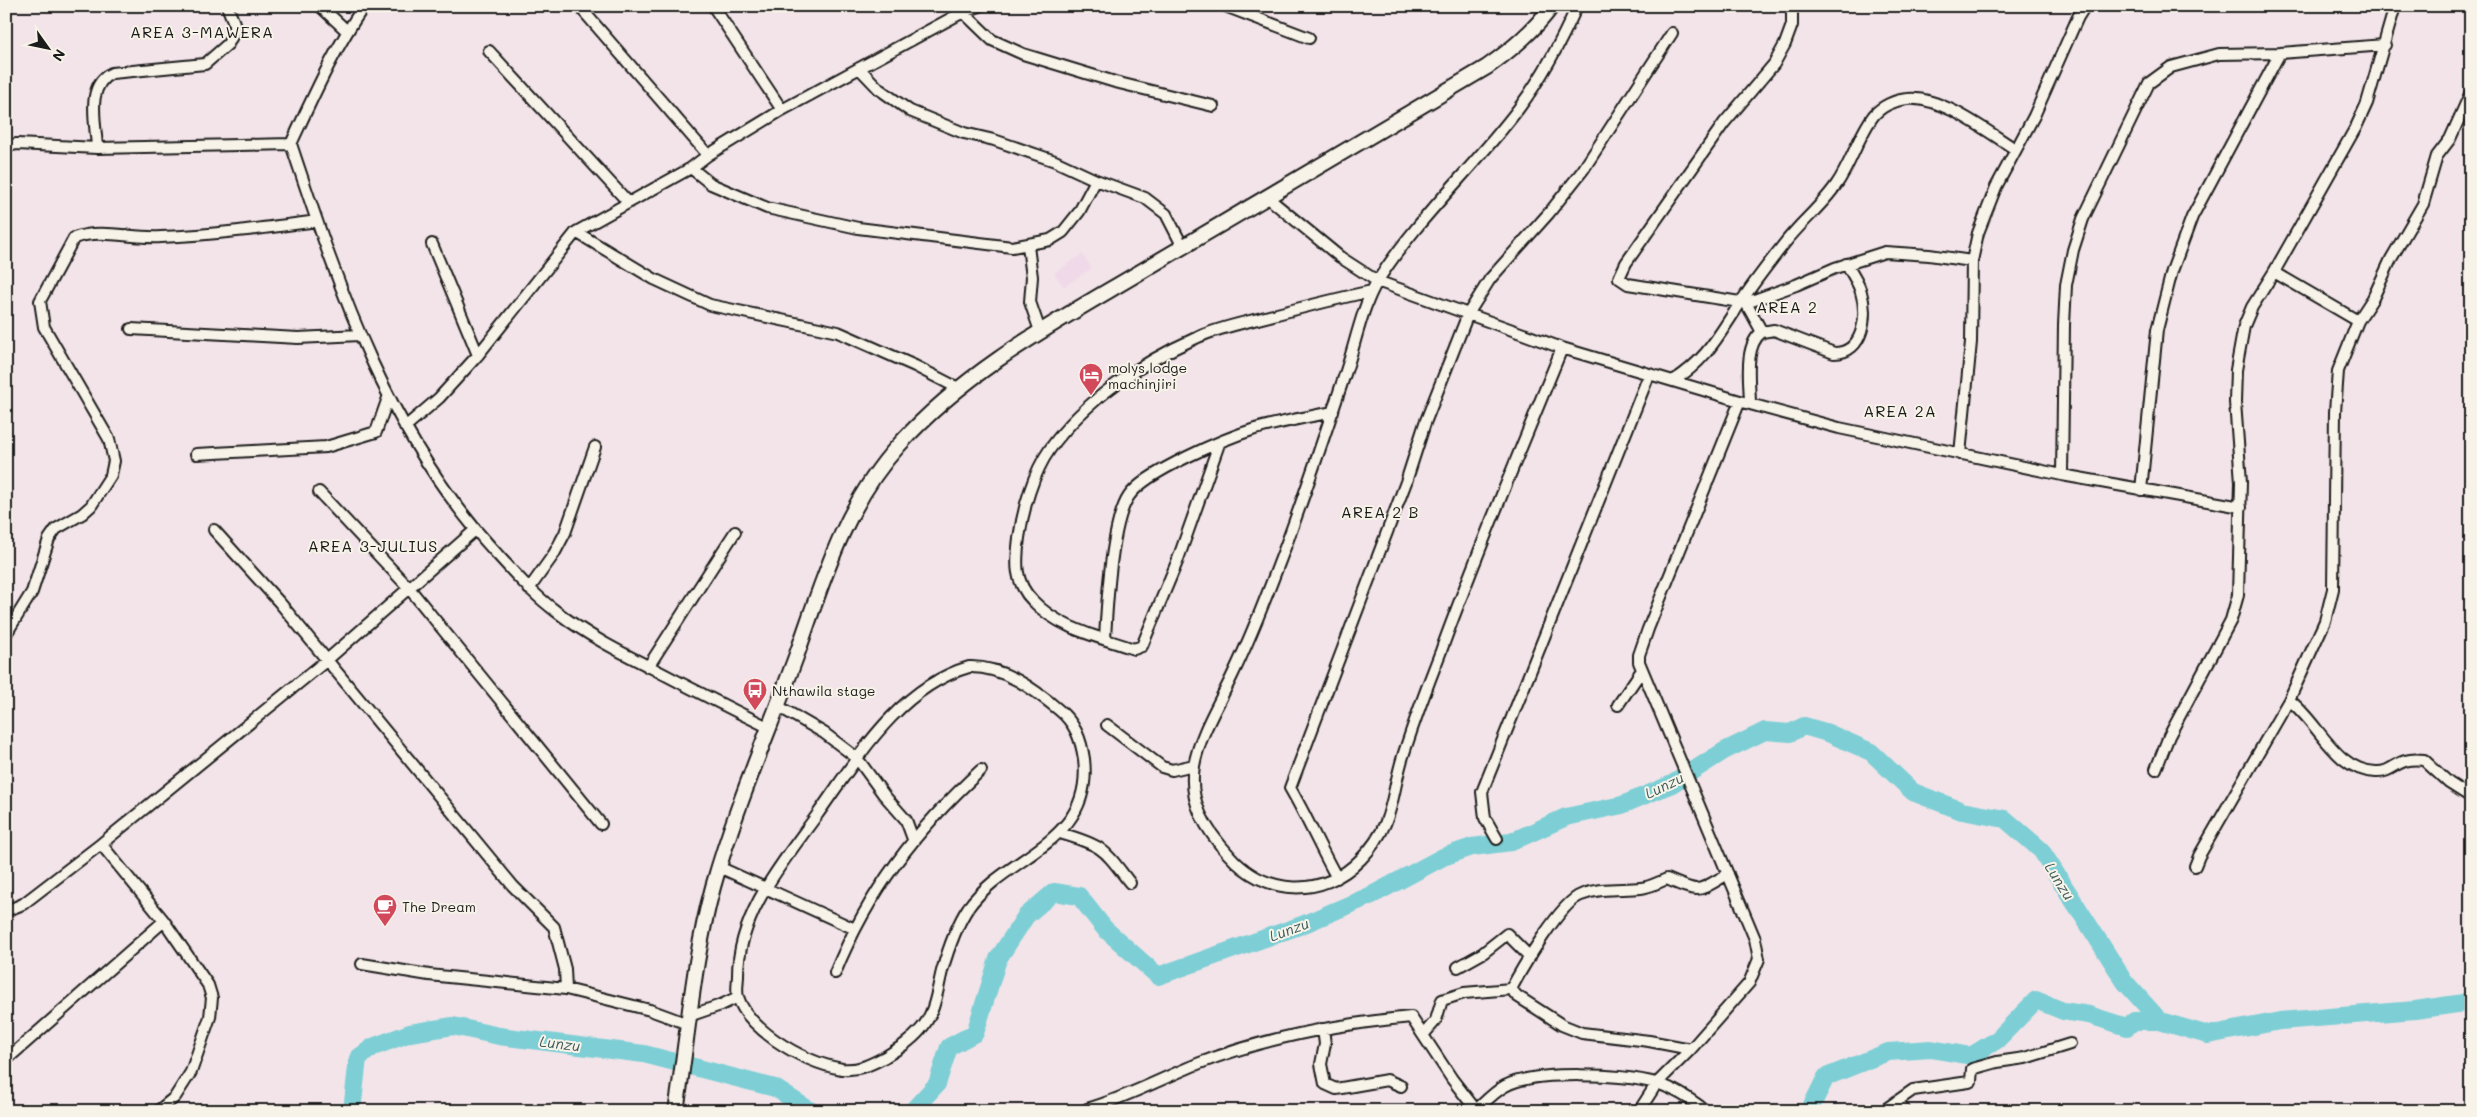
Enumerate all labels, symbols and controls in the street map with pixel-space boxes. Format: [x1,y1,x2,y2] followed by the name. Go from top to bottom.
[130,21,274,42] district label: AREA 3-MAWERA
[22,22,72,72] north arrow
[48,46,70,65] text: N
[1756,296,1818,317] district label: AREA 2
[1108,358,1187,393] place label: molys lodge machinjiri
[1078,362,1104,396] hotel icon: molys lodge machinjiri
[1863,400,1937,421] district label: AREA 2A
[1341,501,1419,522] district label: AREA 2 B
[308,535,438,556] district label: AREA 3-JULIUS
[742,677,768,711] bus stop icon: Nthawila stage
[772,681,875,700] place label: Nthawila stage
[1641,767,1687,803] water label: Lunzu
[2041,858,2079,904] water label: Lunzu
[372,893,398,927] cafe icon: The Dream
[402,897,476,916] place label: The Dream
[1266,913,1312,945] water label: Lunzu
[538,1031,582,1055] water label: Lunzu

